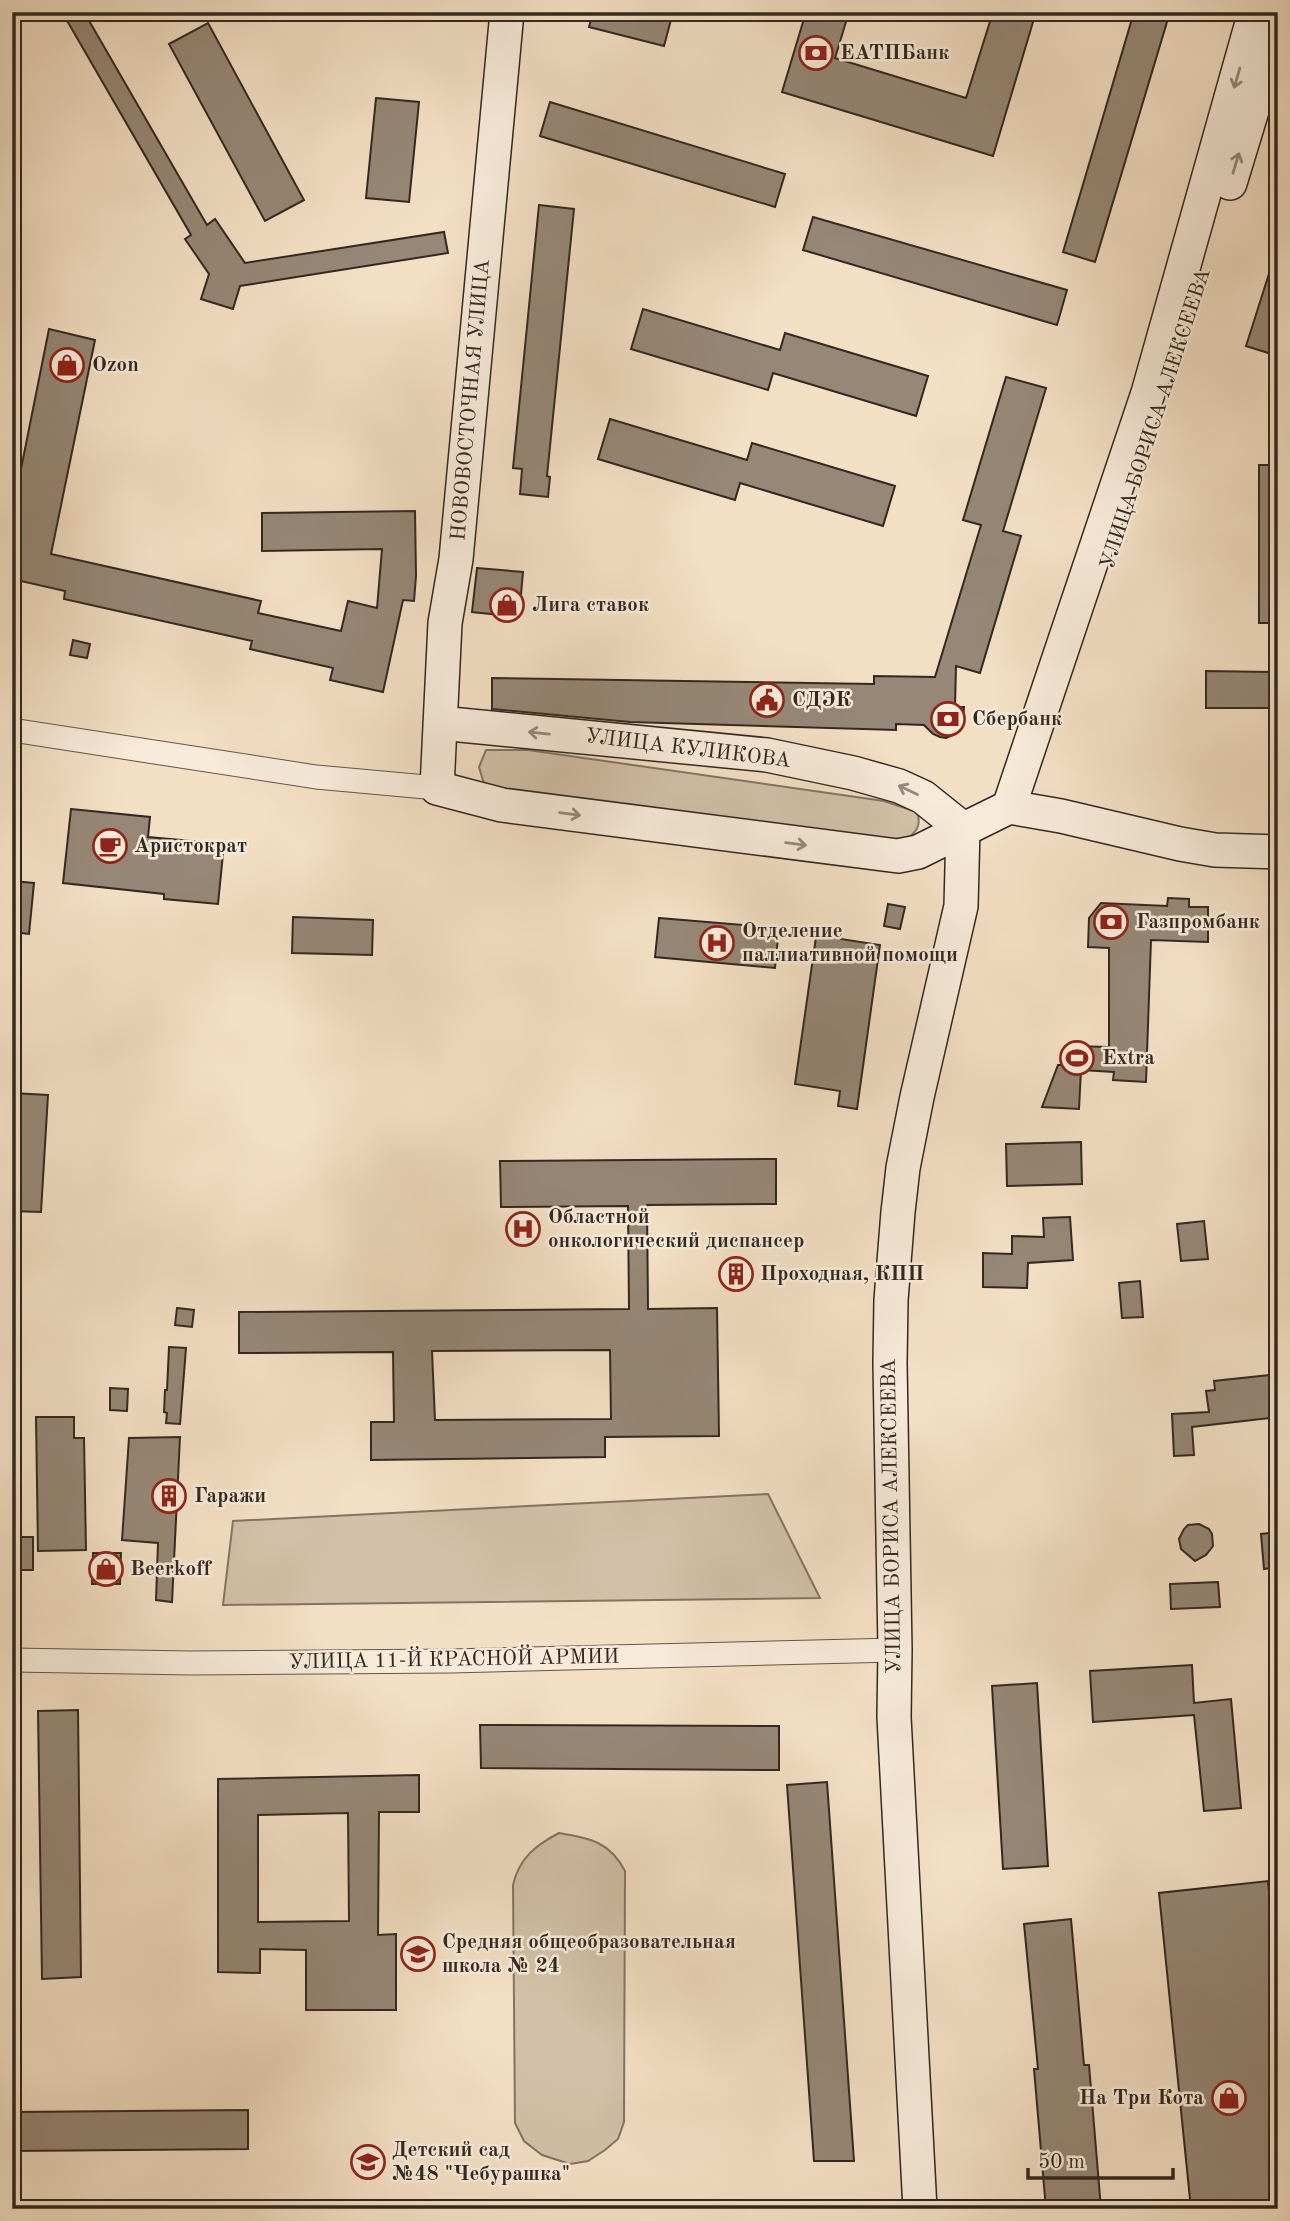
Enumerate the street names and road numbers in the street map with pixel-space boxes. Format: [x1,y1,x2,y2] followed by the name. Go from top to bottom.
[448,258,494,542] street label: НОВОВОСТОЧНАЯ УЛИЦА
[1097,266,1215,572] street label: УЛИЦА БОРИСА АЛЕКСЕЕВА
[584,726,792,772] street label: УЛИЦА КУЛИКОВА
[879,1358,905,1674] street label: УЛИЦА БОРИСА АЛЕКСЕЕВА
[289,1642,619,1673] street label: УЛИЦА 11-Й КРАСНОЙ АРМИИ

